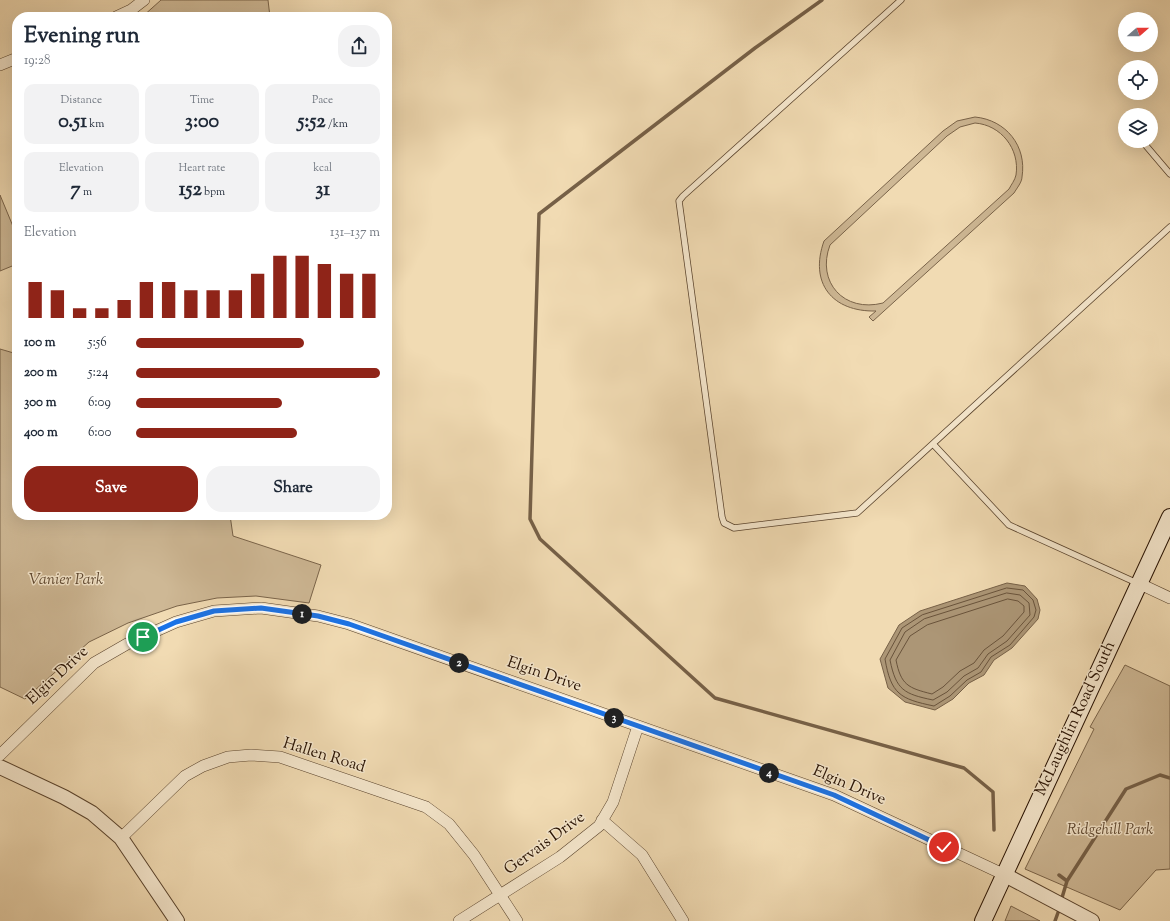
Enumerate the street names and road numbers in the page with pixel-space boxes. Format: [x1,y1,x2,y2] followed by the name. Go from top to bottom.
[1030,637,1122,800] street label: McLaughlin Road South
[22,641,94,711] street label: Elgin Drive
[504,651,584,699] street label: Elgin Drive
[280,733,368,779] street label: Hallen Road
[809,760,889,812] street label: Elgin Drive
[500,807,590,881] street label: Gervais Drive

